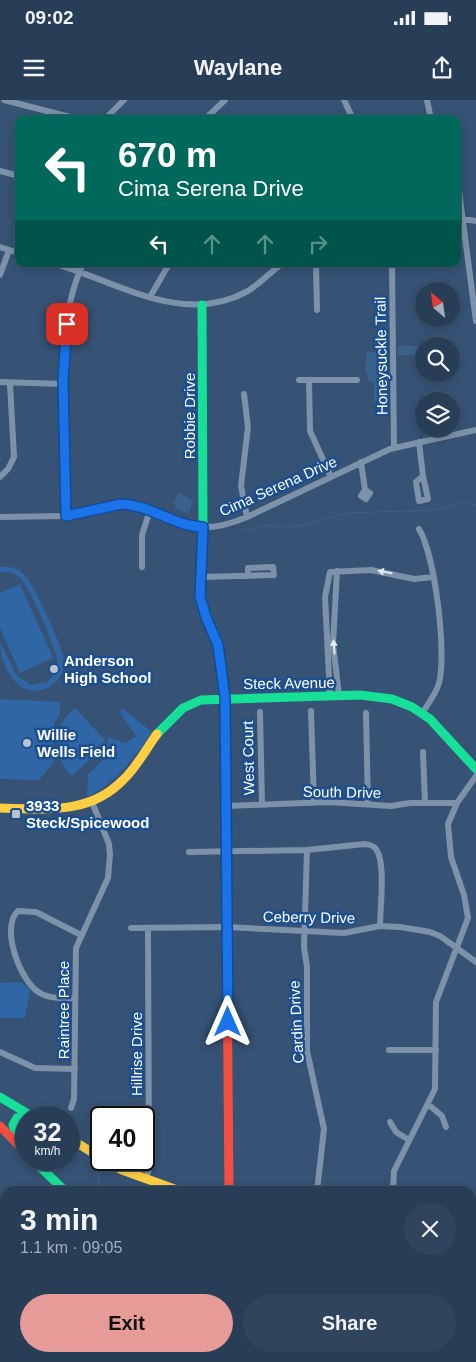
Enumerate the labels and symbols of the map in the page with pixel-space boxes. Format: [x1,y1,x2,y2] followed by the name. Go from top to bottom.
[415,282,460,328] north arrow
[371,297,391,415] street label: Honeysuckle Trail
[46,303,88,345] pin
[181,373,198,459] street label: Robbie Drive
[217,452,339,520] street label: Cima Serena Drive
[377,568,393,576] one-way arrow
[330,639,338,655] one-way arrow
[64,652,152,686] place label: Anderson High School
[48,663,60,675] marker: Anderson High School
[243,674,335,692] street label: Steck Avenue
[239,720,257,796] street label: West Court
[37,726,115,760] place label: Willie Wells Field
[21,737,33,749] marker: Willie Wells Field
[303,783,381,801] street label: South Drive
[26,797,149,831] place label: 3933 Steck/Spicewood
[10,808,22,820] marker: 3933 Steck/Spicewood
[263,908,355,926] street label: Ceberry Drive
[55,961,72,1059] street label: Raintree Place
[285,980,307,1064] street label: Cardin Drive
[201,995,253,1047] position arrow
[128,1012,145,1096] street label: Hillrise Drive
[90,1106,155,1171] speed limit sign: 40

